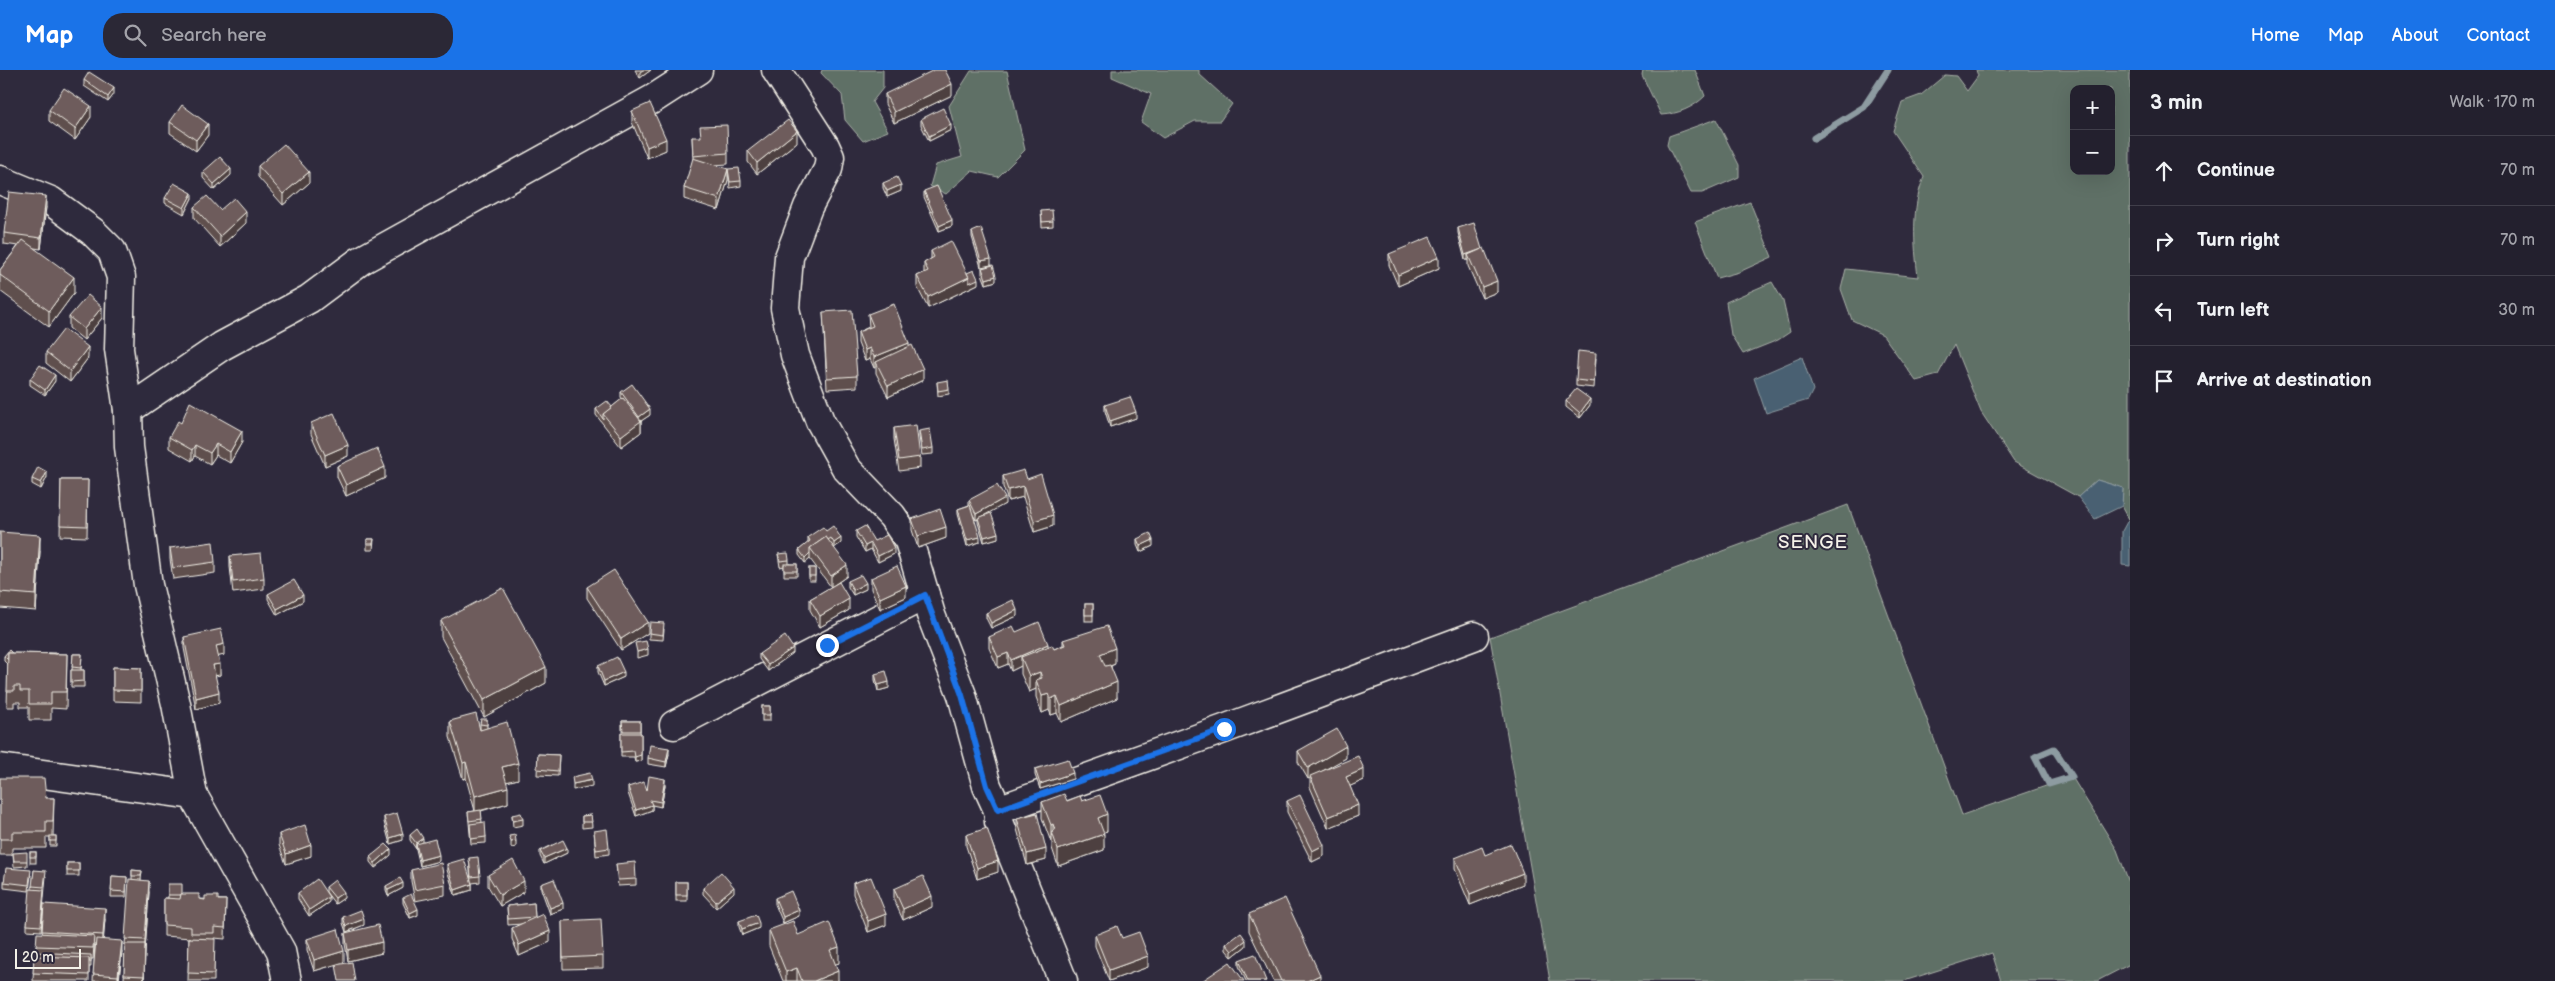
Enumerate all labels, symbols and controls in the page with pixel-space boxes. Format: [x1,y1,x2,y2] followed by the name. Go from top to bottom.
[103,13,453,58] search box
[25,21,73,50] text: Map
[121,21,149,49] icon: search
[161,24,267,47] text: Search here
[2251,25,2300,46] text: Home
[2328,25,2364,46] text: Map
[2392,25,2439,46] text: About
[2467,25,2530,46] text: Contact
[2070,85,2115,175] map controls
[2070,85,2115,130] button: +
[2150,90,2203,115] text: 3 min
[2449,93,2535,112] text: Walk · 170 m
[2070,130,2115,175] button: −
[2150,157,2178,185] icon: ahead
[2197,159,2275,182] text: Continue
[2500,161,2535,180] text: 70 m
[2150,227,2178,255] icon: right
[2197,229,2280,252] text: Turn right
[2500,231,2535,250] text: 70 m
[2150,297,2178,325] icon: left
[2197,299,2269,322] text: Turn left
[2498,301,2535,320] text: 30 m
[2150,367,2178,395] icon: arrive
[2197,369,2372,392] text: Arrive at destination
[1778,531,1848,554] district label: SENGE
[816,634,839,657] route end
[1213,718,1236,741] route start
[15,946,81,969] scale bar
[22,949,54,966] text: 20 m

